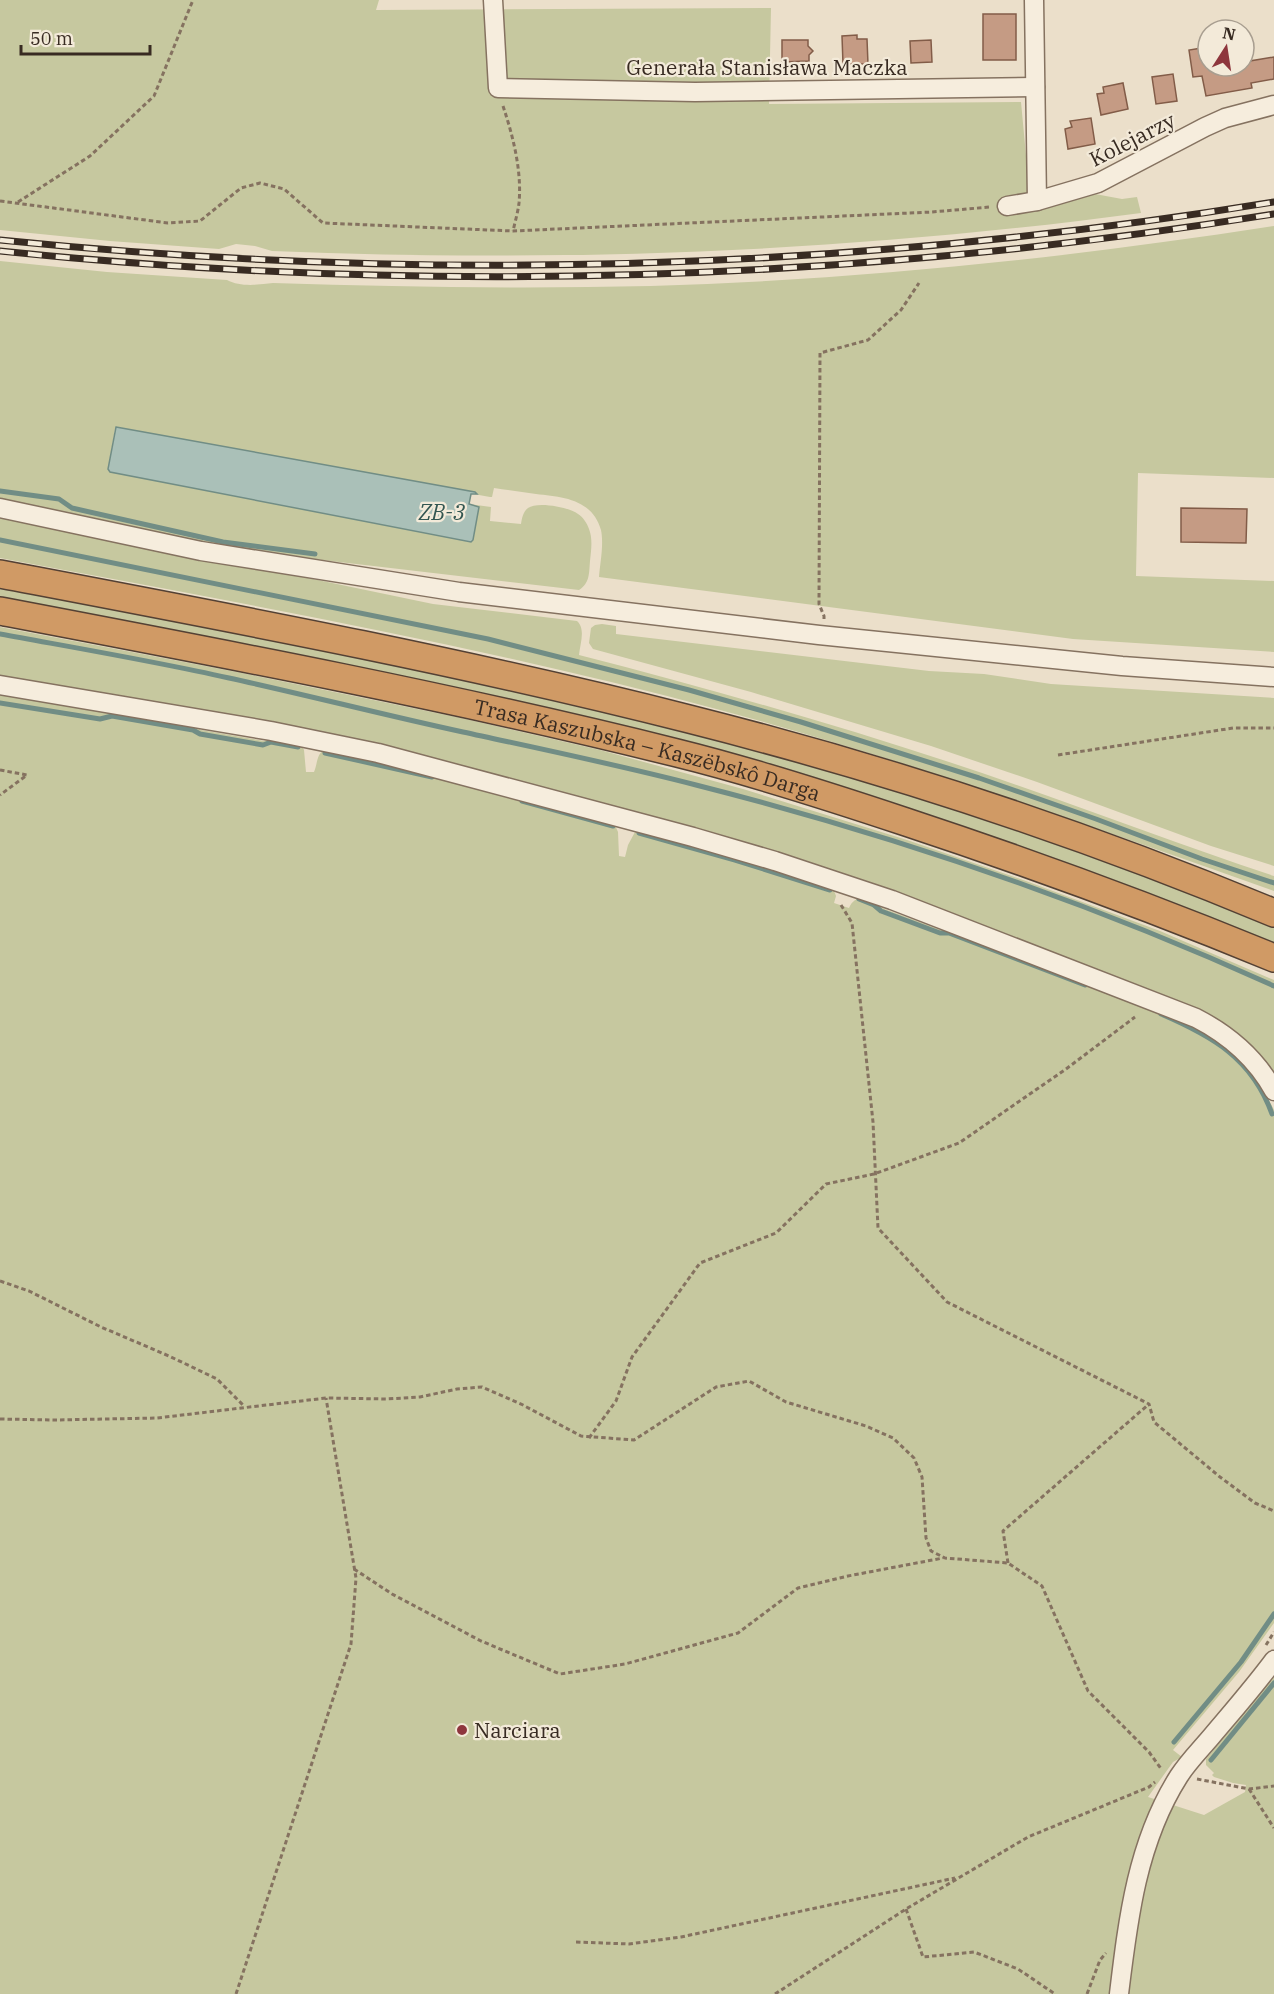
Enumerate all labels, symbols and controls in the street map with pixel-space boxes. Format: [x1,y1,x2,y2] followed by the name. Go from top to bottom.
[21,18,150,56] scale bar
[1196,18,1256,78] north arrow
[1221,22,1237,44] text: N
[30,27,73,50] text: 50 m
[626,53,908,81] street label: Generała Stanisława Maczka
[1084,105,1180,173] street label: Kolejarzy
[418,497,465,526] water label: ZB-3
[471,692,824,807] street label: Trasa Kaszubska – Kaszëbskô Darga
[474,1716,561,1744] place label: Narciara
[455,1723,469,1737] marker: Narciara

